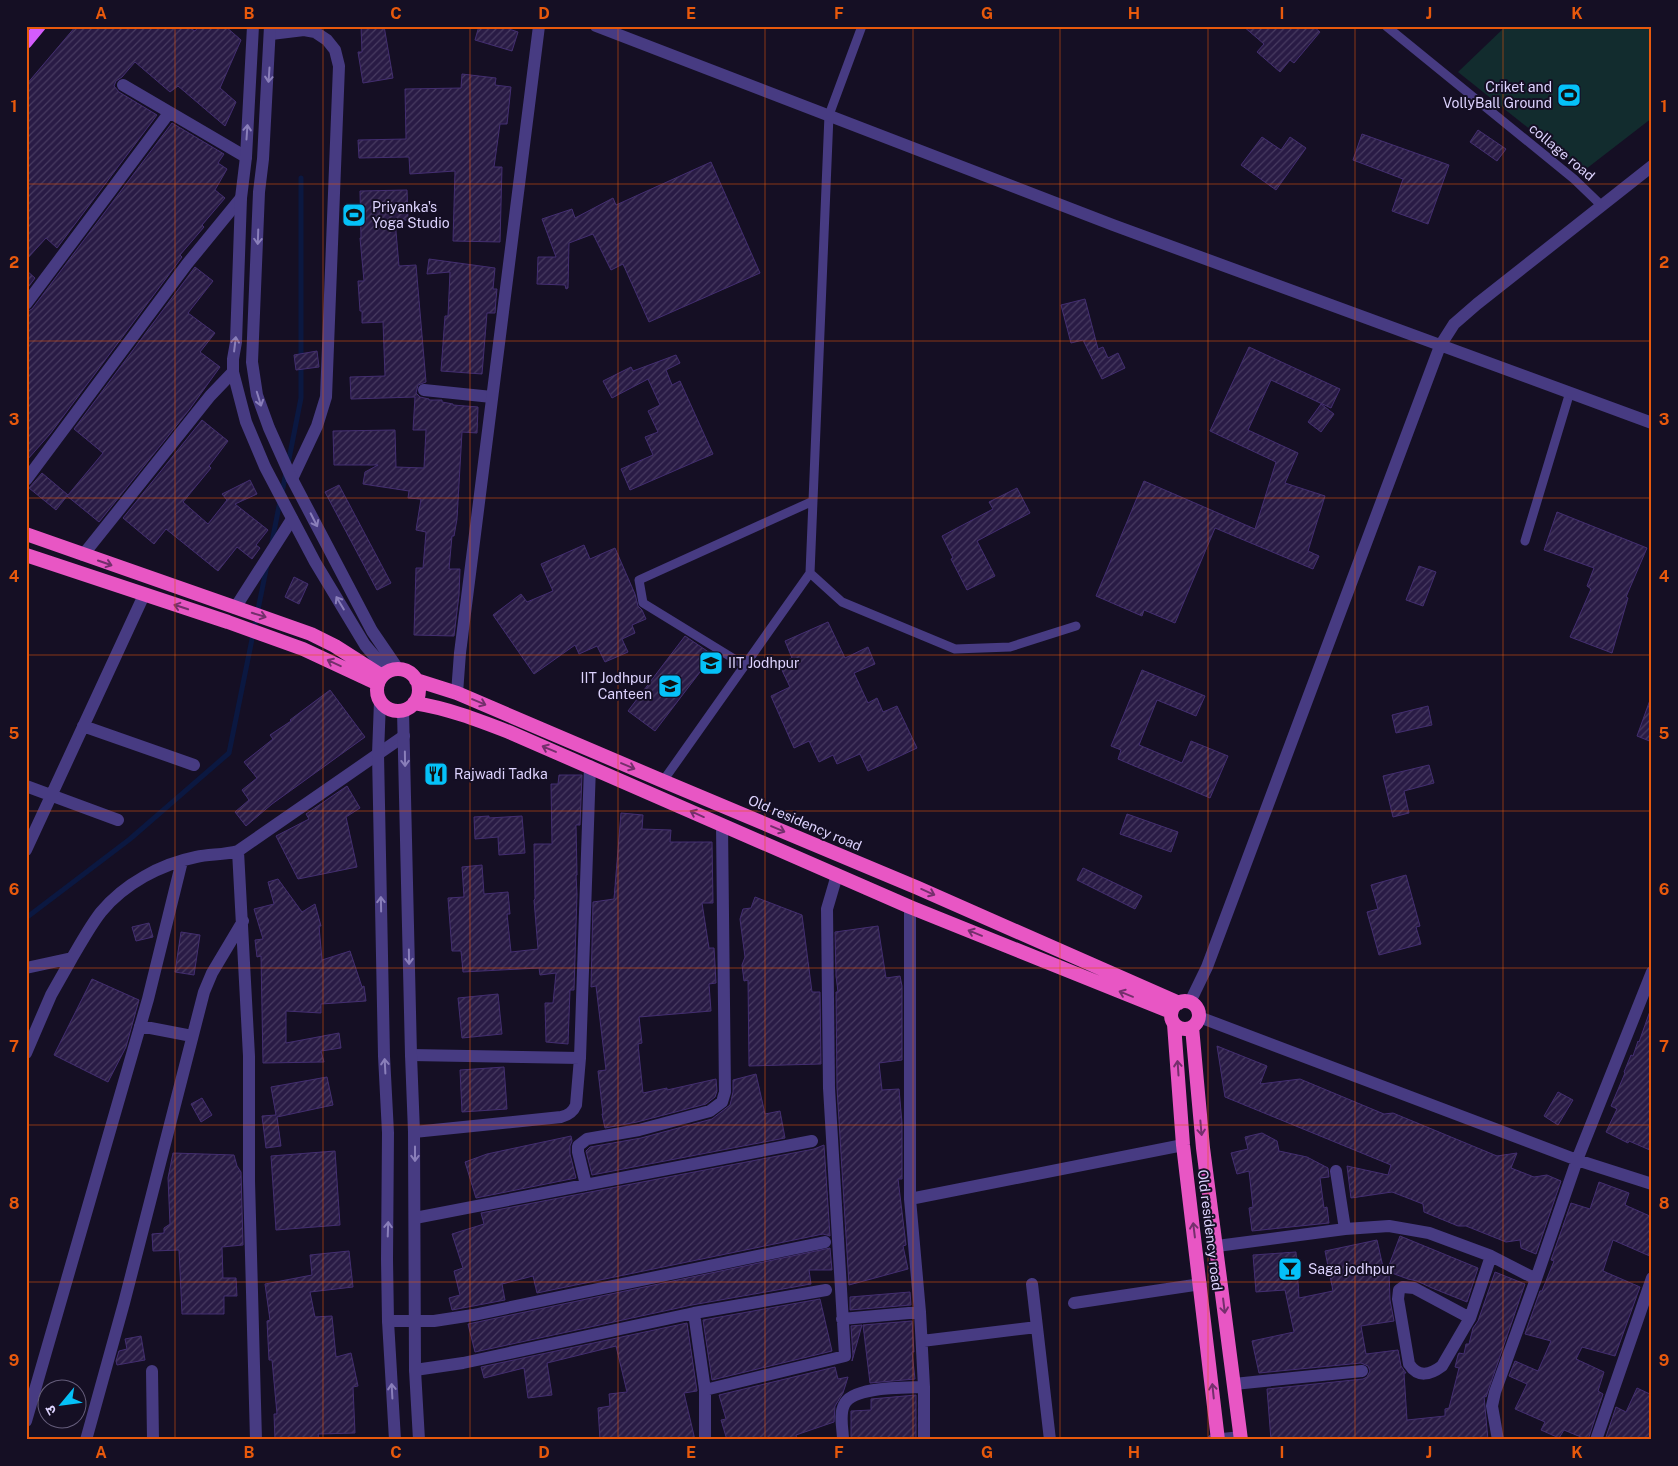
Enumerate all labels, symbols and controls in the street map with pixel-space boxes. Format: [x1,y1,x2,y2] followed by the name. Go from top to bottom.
[95,4,107,23] text: A
[244,4,255,23] text: B
[390,4,402,23] text: C
[538,4,550,23] text: D
[686,4,696,23] text: E
[834,4,844,23] text: F
[981,4,993,23] text: G
[1128,4,1140,23] text: H
[1280,4,1284,23] text: I
[1426,4,1432,23] text: J
[1571,4,1583,23] text: K
[264,67,273,83] one-way arrow
[1443,79,1552,111] place label: Criket and VollyBall Ground
[1556,82,1582,108] sports icon: Criket and VollyBall Ground
[11,97,17,116] text: 1
[1661,97,1667,116] text: 1
[1526,120,1598,184] street label: collage road
[243,125,252,141] one-way arrow
[372,199,450,231] place label: Priyanka's Yoga Studio
[341,202,367,228] sports icon: Priyanka's Yoga Studio
[253,228,263,245] one-way arrow
[9,253,19,272] text: 2
[1659,253,1669,272] text: 2
[231,336,241,352] one-way arrow
[255,390,265,406] one-way arrow
[9,410,19,429] text: 3
[1659,410,1669,429] text: 3
[309,513,319,528] one-way arrow
[97,559,112,568] one-way arrow
[9,567,20,586] text: 4
[1659,567,1670,586] text: 4
[334,596,344,610] one-way arrow
[174,602,190,611] one-way arrow
[250,611,266,621] one-way arrow
[698,650,724,676] school or university icon: IIT Jodhpur
[728,655,800,671] place label: IIT Jodhpur
[326,658,341,668] one-way arrow
[580,670,652,702] place label: IIT Jodhpur Canteen
[657,673,683,699] school or university icon: IIT Jodhpur Canteen
[471,698,486,708] one-way arrow
[9,724,20,743] text: 5
[1659,724,1670,743] text: 5
[542,743,557,753] one-way arrow
[400,751,410,767] one-way arrow
[423,761,449,787] restaurant icon: Rajwadi Tadka
[620,762,635,772] one-way arrow
[454,766,548,782] place label: Rajwadi Tadka
[746,792,864,854] street label: Old residency road
[690,808,705,818] one-way arrow
[770,825,785,835] one-way arrow
[9,880,19,899] text: 6
[1659,880,1669,899] text: 6
[920,887,935,897] one-way arrow
[376,896,386,912] one-way arrow
[968,928,984,937] one-way arrow
[404,948,414,964] one-way arrow
[1119,989,1134,998] one-way arrow
[9,1037,19,1056] text: 7
[1659,1037,1669,1056] text: 7
[380,1059,389,1075] one-way arrow
[1173,1061,1182,1077] one-way arrow
[1197,1119,1206,1135] one-way arrow
[410,1146,419,1162] one-way arrow
[1195,1169,1225,1291] street label: Old residency road
[9,1194,20,1213] text: 8
[1659,1194,1670,1213] text: 8
[383,1221,393,1237] one-way arrow
[1189,1222,1199,1238] one-way arrow
[1277,1256,1303,1282] bar icon: Saga jodhpur
[1308,1261,1395,1277] place label: Saga jodhpur
[1219,1298,1229,1314] one-way arrow
[9,1351,19,1370] text: 9
[1659,1351,1669,1370] text: 9
[38,1378,88,1428] north arrow
[387,1383,397,1400] one-way arrow
[1208,1384,1218,1400] one-way arrow
[41,1402,60,1418] text: उ
[95,1443,107,1462] text: A
[244,1443,255,1462] text: B
[390,1443,402,1462] text: C
[538,1443,550,1462] text: D
[686,1443,696,1462] text: E
[834,1443,844,1462] text: F
[981,1443,993,1462] text: G
[1128,1443,1140,1462] text: H
[1280,1443,1284,1462] text: I
[1426,1443,1432,1462] text: J
[1571,1443,1583,1462] text: K

